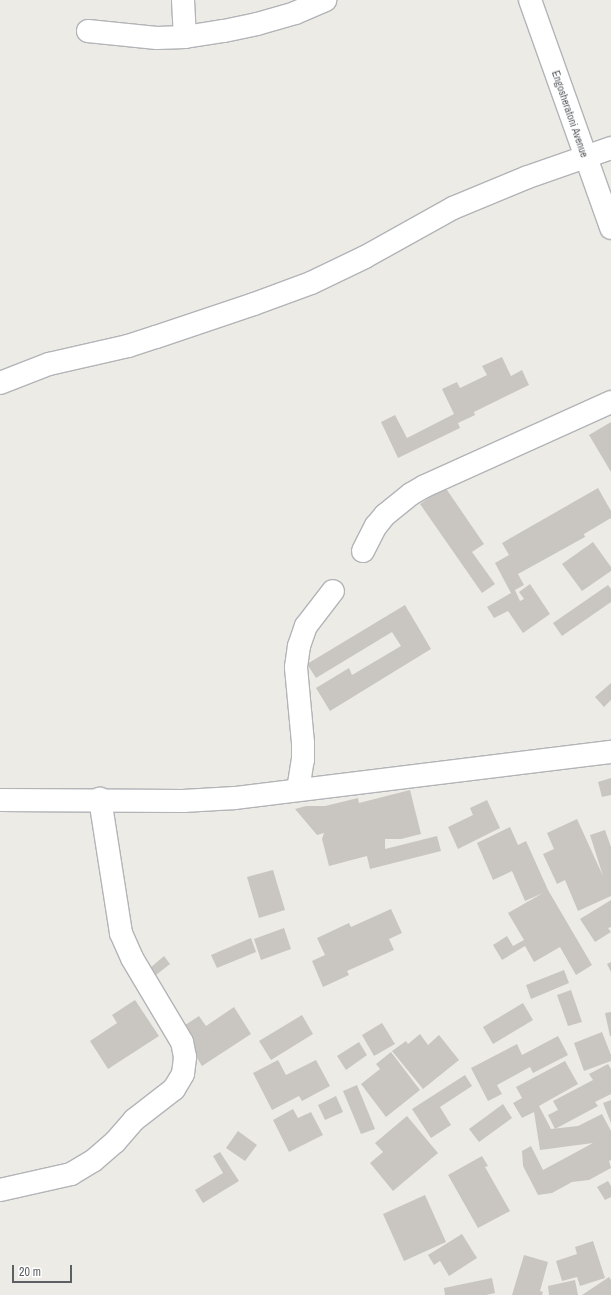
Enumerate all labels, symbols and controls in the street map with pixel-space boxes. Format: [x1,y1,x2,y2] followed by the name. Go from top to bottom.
[549,69,591,159] street label: Engosheratoni Avenue
[14,1257,74,1283] scale bar
[19,1264,41,1280] text: 20 m

